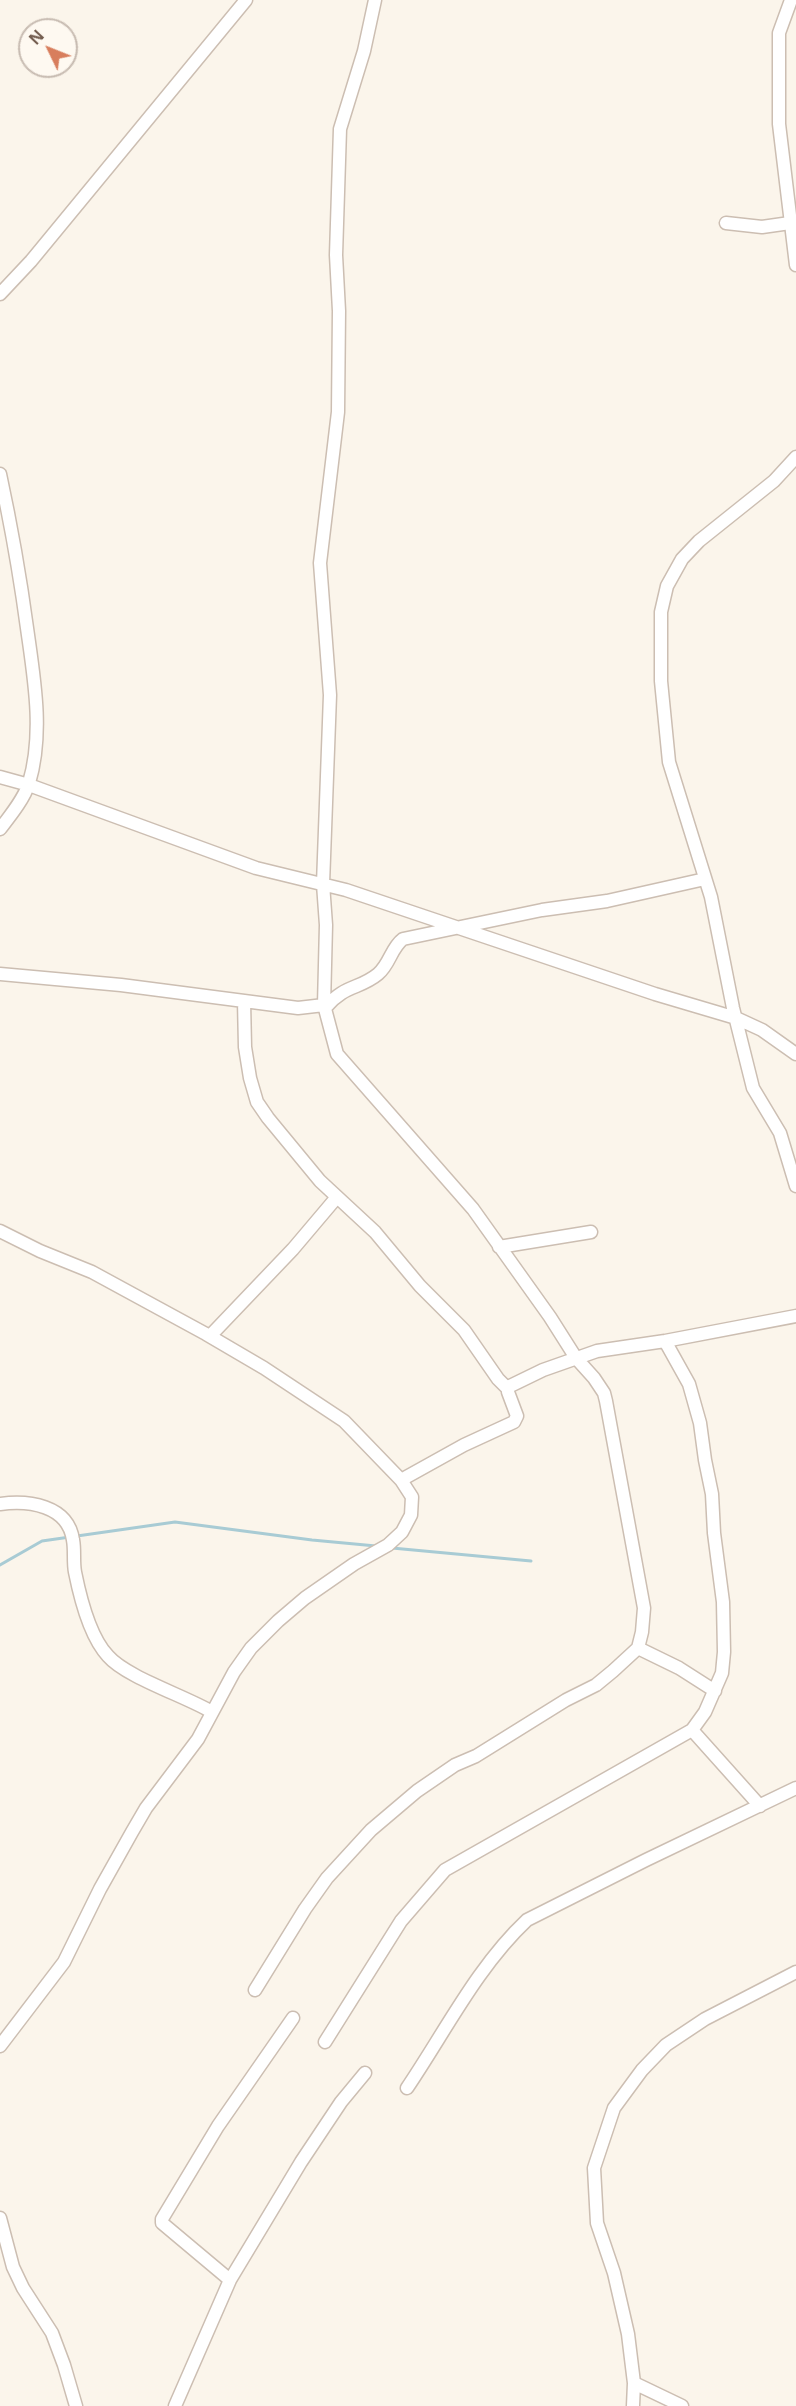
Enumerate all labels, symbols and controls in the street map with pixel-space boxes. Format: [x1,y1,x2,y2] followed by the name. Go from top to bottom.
[18,18,78,78] north arrow
[24,25,49,49] text: N

